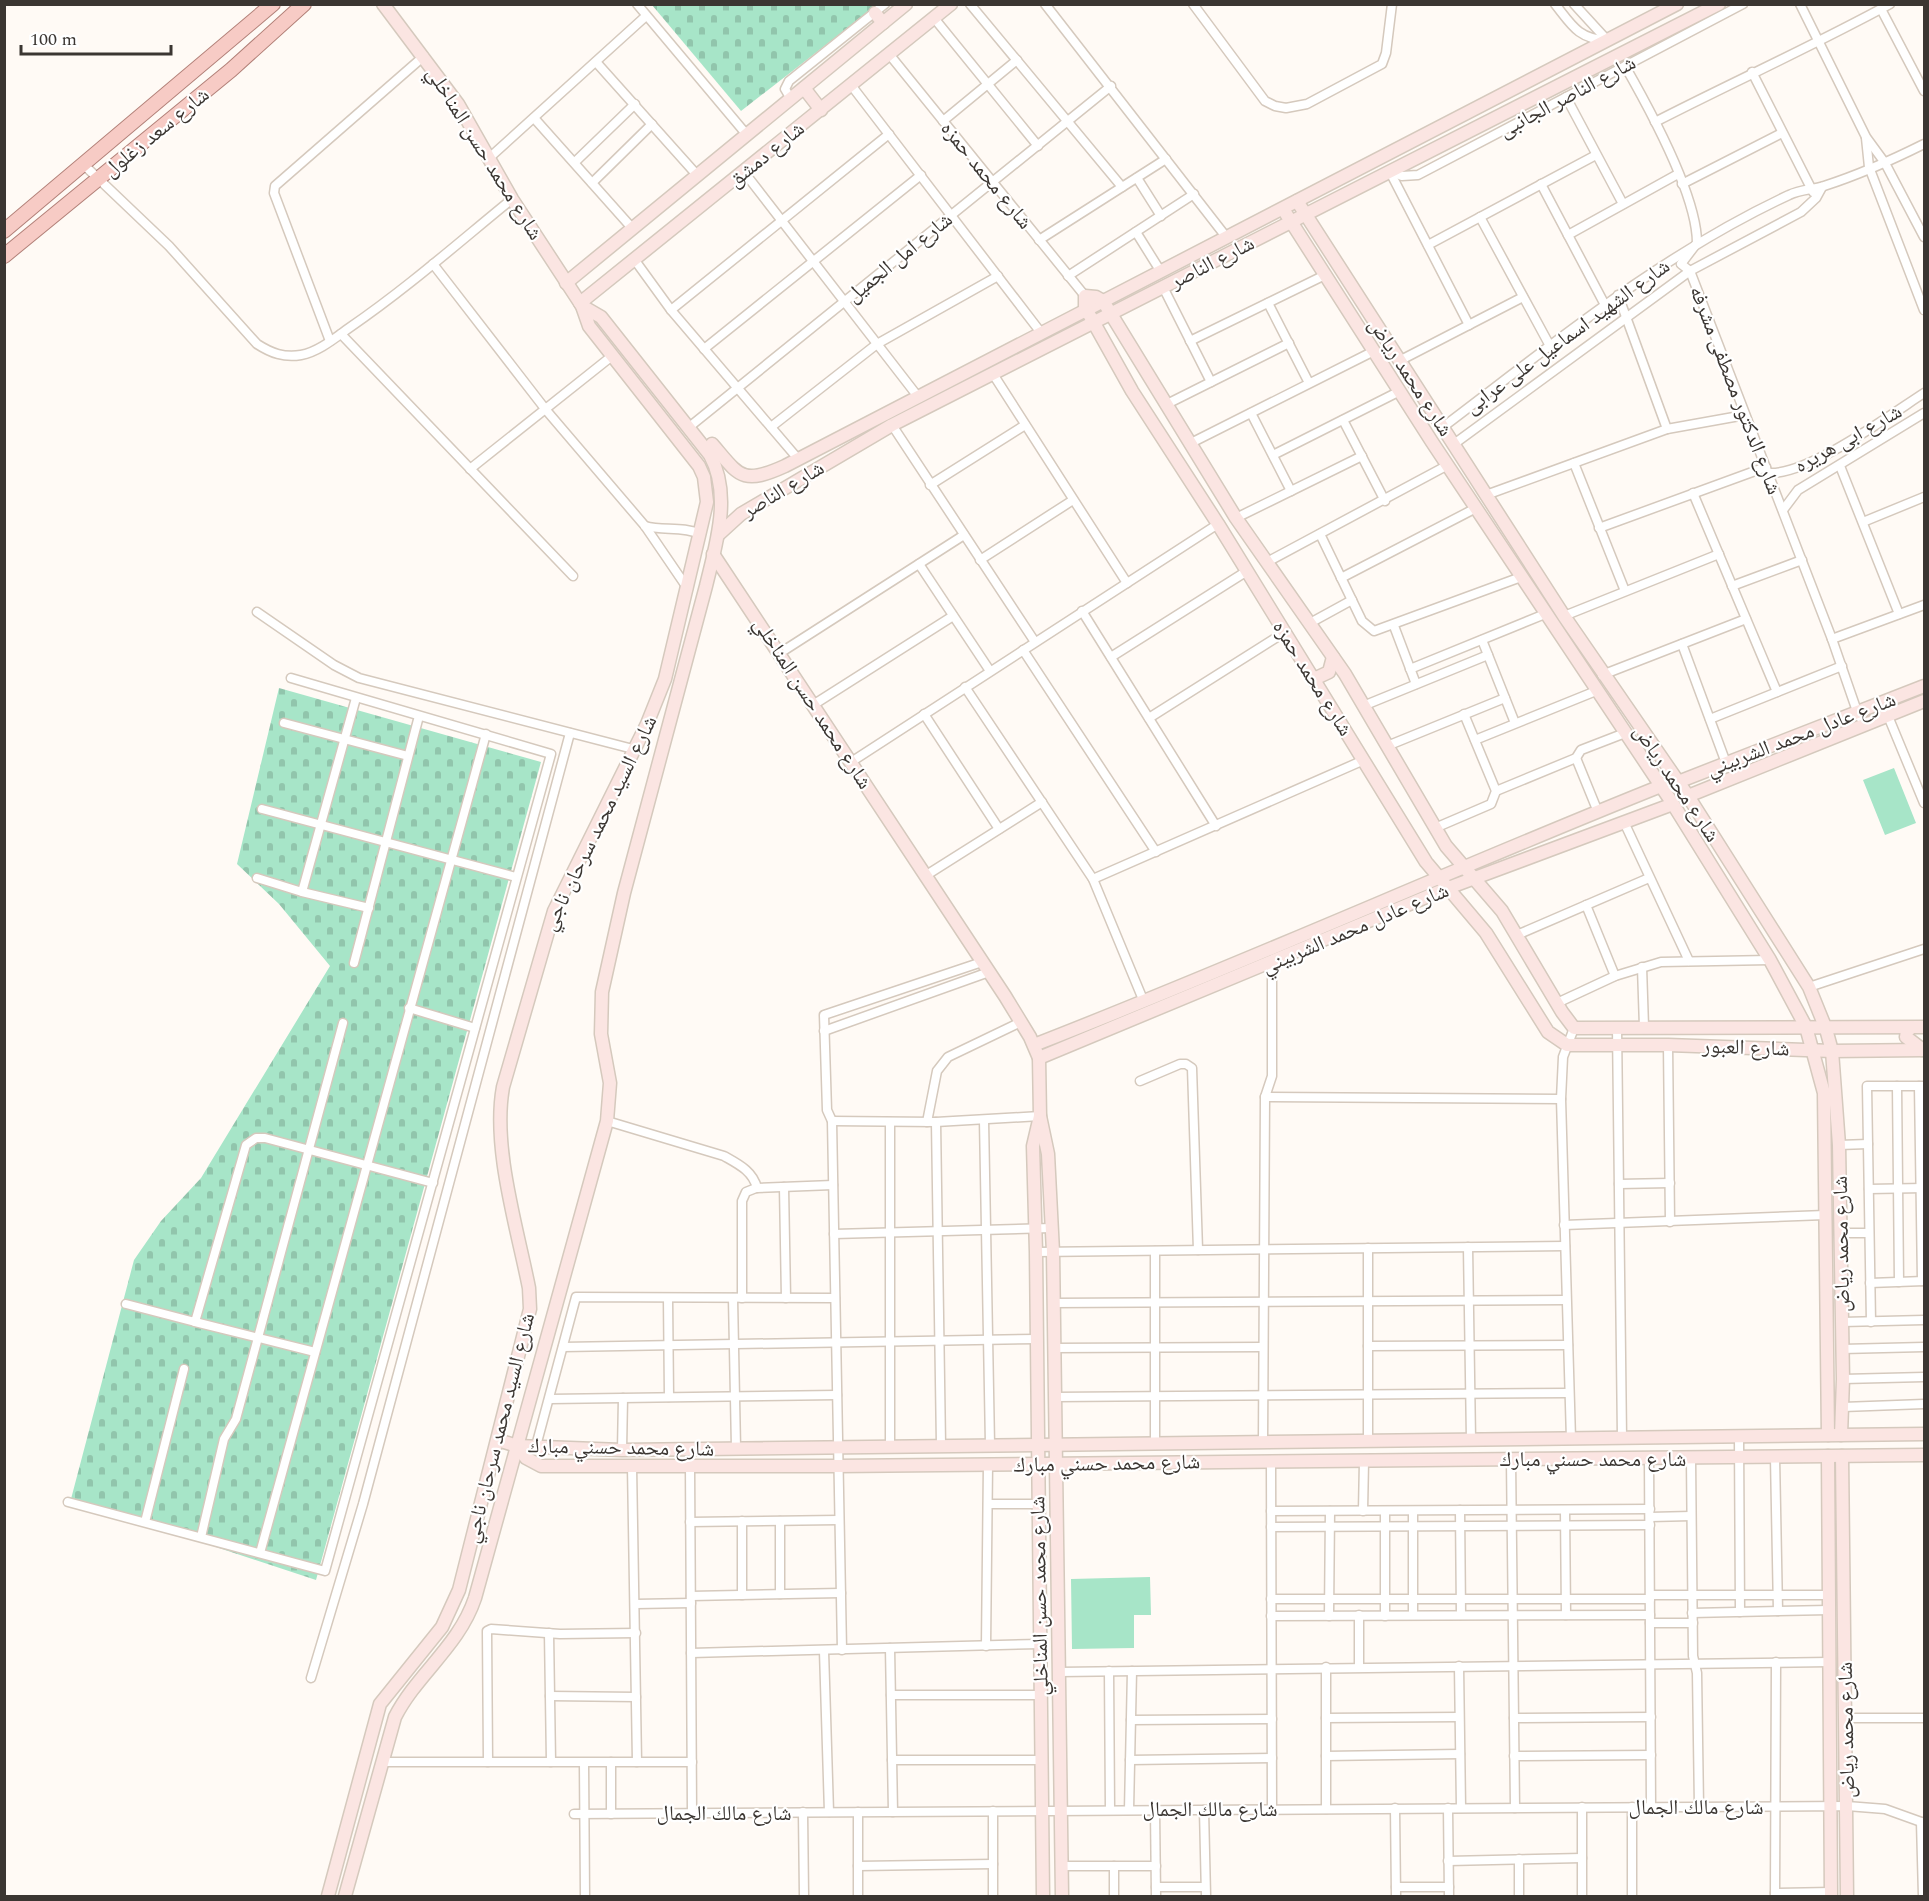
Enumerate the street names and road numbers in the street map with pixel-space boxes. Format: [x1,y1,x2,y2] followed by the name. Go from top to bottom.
[1493,47,1642,147] street label: شارع الناصر الجانبى
[418,60,551,247] street label: شارع محمد حسن المناخلي
[96,80,217,186] street label: شارع سعد زغلول
[721,114,812,196] street label: شارع دمشق
[932,114,1040,237] street label: شارع محمد حمزه
[839,205,960,311] street label: شارع امل الجميل
[1164,228,1260,298] street label: شارع الناصر
[1458,251,1677,423] street label: شارع الشهيد اسماعيل على عرابى
[1680,281,1790,499] street label: شارع الدكتور مصطفى مشرفه
[1360,312,1461,443] street label: شارع محمد رياض
[1789,396,1908,482] street label: شارع ابى هريره
[735,453,831,528] street label: شارع الناصر
[744,611,880,796] street label: شارع محمد حسن المناخلي
[1264,614,1361,743] street label: شارع محمد حمزه
[1702,684,1901,786] street label: شارع عادل محمد الشربيني
[534,710,666,937] street label: شارع السيد محمد سرحان ناجي
[1625,718,1728,849] street label: شارع محمد رياض
[1257,875,1454,983] street label: شارع عادل محمد الشربيني
[1701,1030,1790,1066] street label: شارع العبور
[1825,1176,1859,1312] street label: شارع محمد رياض
[456,1310,544,1547] street label: شارع السيد محمد سرحان ناجي
[527,1430,715,1466] street label: شارع محمد حسني مبارك
[1500,1444,1686,1476] street label: شارع محمد حسني مبارك
[1013,1446,1201,1482] street label: شارع محمد حسني مبارك
[1022,1496,1058,1696] street label: شارع محمد حسن المناخلي
[1830,1662,1864,1798] street label: شارع محمد رياض
[1628,1792,1764,1824] street label: شارع مالك الجمال
[1142,1794,1278,1826] street label: شارع مالك الجمال
[656,1798,792,1830] street label: شارع مالك الجمال

